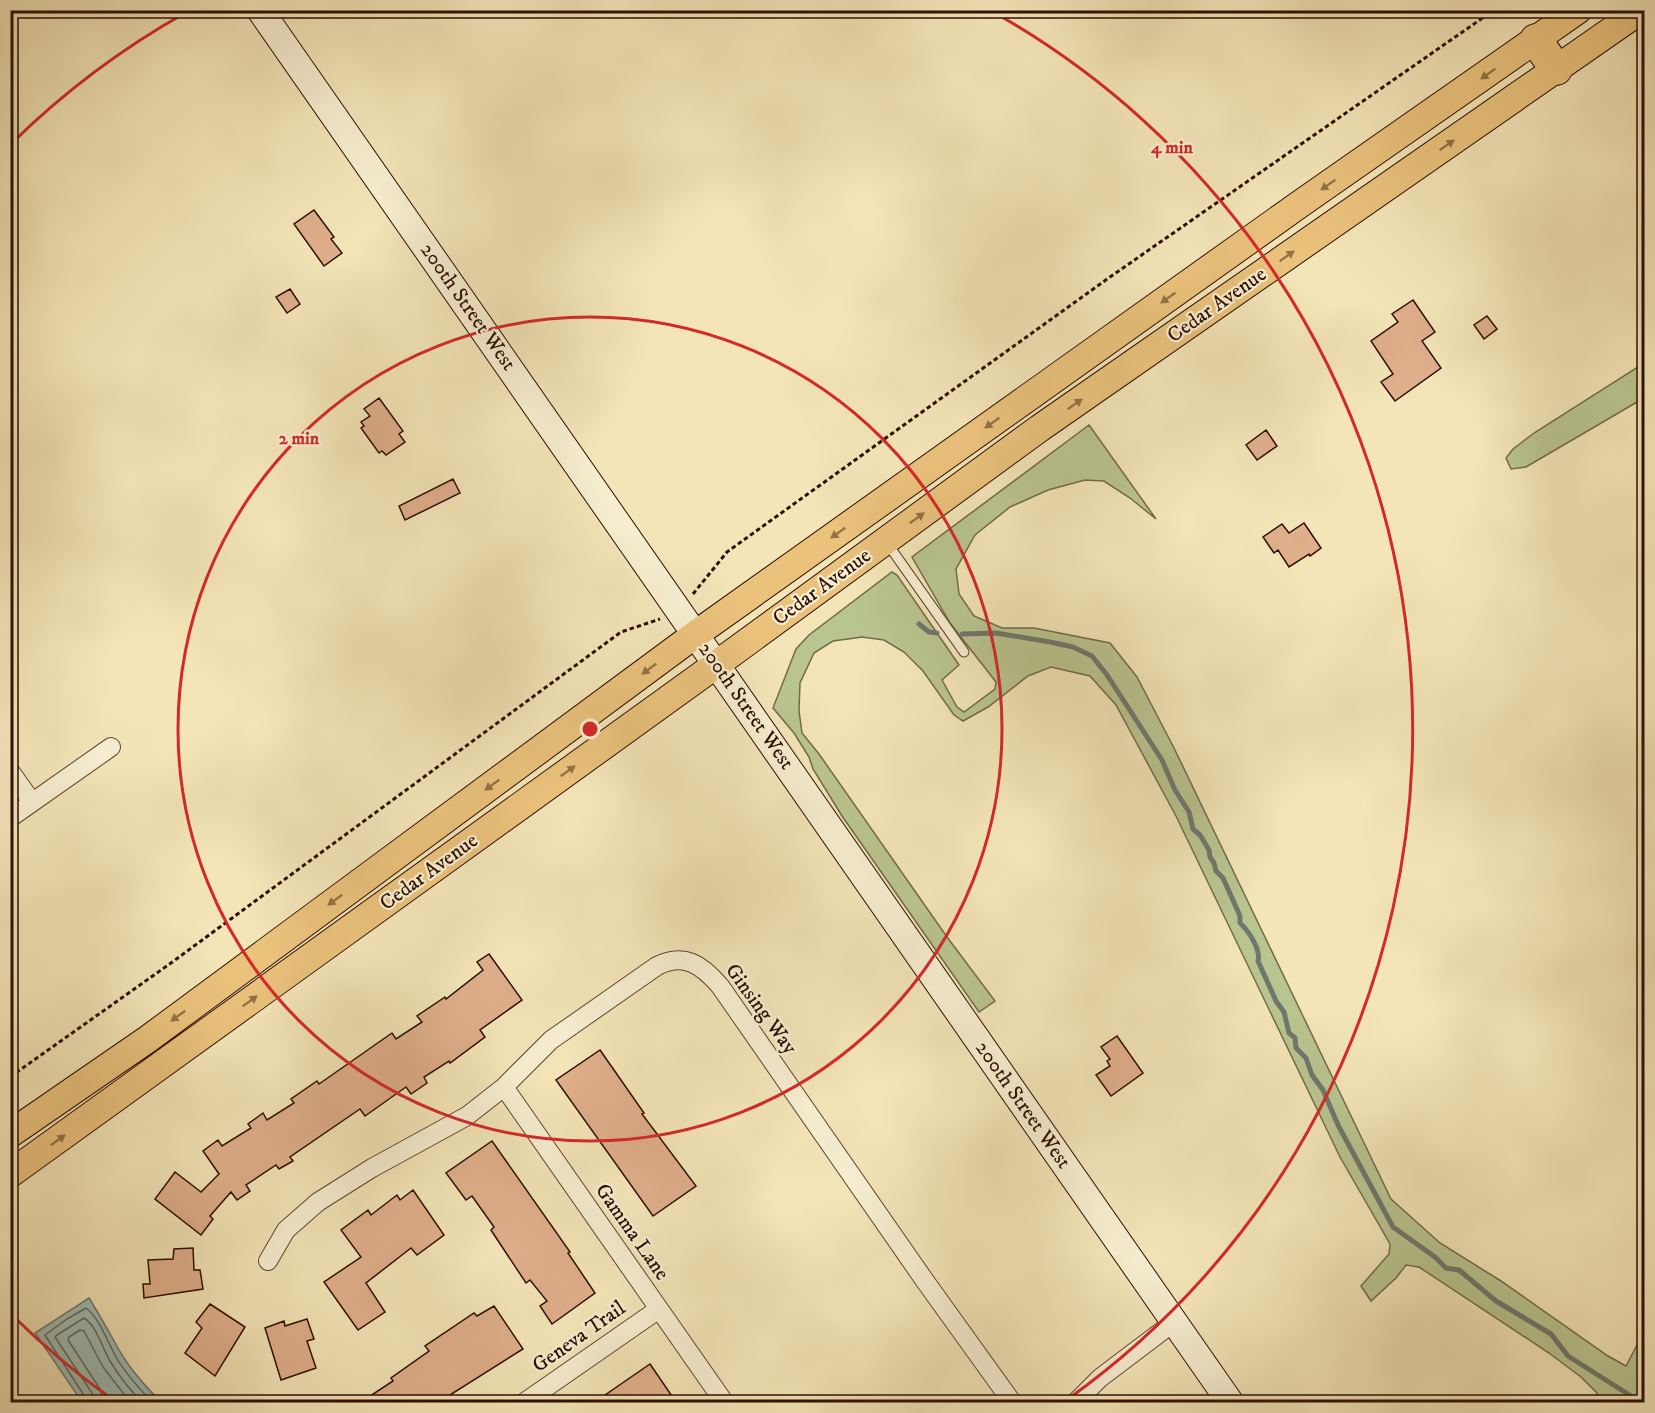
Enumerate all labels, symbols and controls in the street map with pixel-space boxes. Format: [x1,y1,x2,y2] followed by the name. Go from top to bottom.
[1480,68,1496,80] one-way arrow
[1150,137,1193,159] text: 4 min
[1438,139,1454,151] one-way arrow
[1320,179,1336,191] one-way arrow
[414,238,522,376] street label: 200th Street West
[1278,250,1294,262] one-way arrow
[1162,261,1272,349] street label: Cedar Avenue
[1161,292,1177,304] one-way arrow
[1066,398,1082,410] one-way arrow
[985,417,1001,429] one-way arrow
[279,428,320,450] text: 2 min
[908,512,924,524] one-way arrow
[830,527,846,539] one-way arrow
[768,543,876,631] street label: Cedar Avenue
[692,637,800,775] street label: 200th Street West
[641,662,656,674] one-way arrow
[580,719,600,739] centre of rings
[561,766,576,778] one-way arrow
[484,778,500,791] one-way arrow
[375,828,483,916] street label: Cedar Avenue
[328,894,343,906] one-way arrow
[719,958,803,1060] street label: Ginsing Way
[242,995,258,1007] one-way arrow
[171,1010,186,1022] one-way arrow
[969,1036,1077,1174] street label: 200th Street West
[49,1134,65,1146] one-way arrow
[589,1179,675,1286] street label: Gamma Lane
[527,1295,631,1379] street label: Geneva Trail

